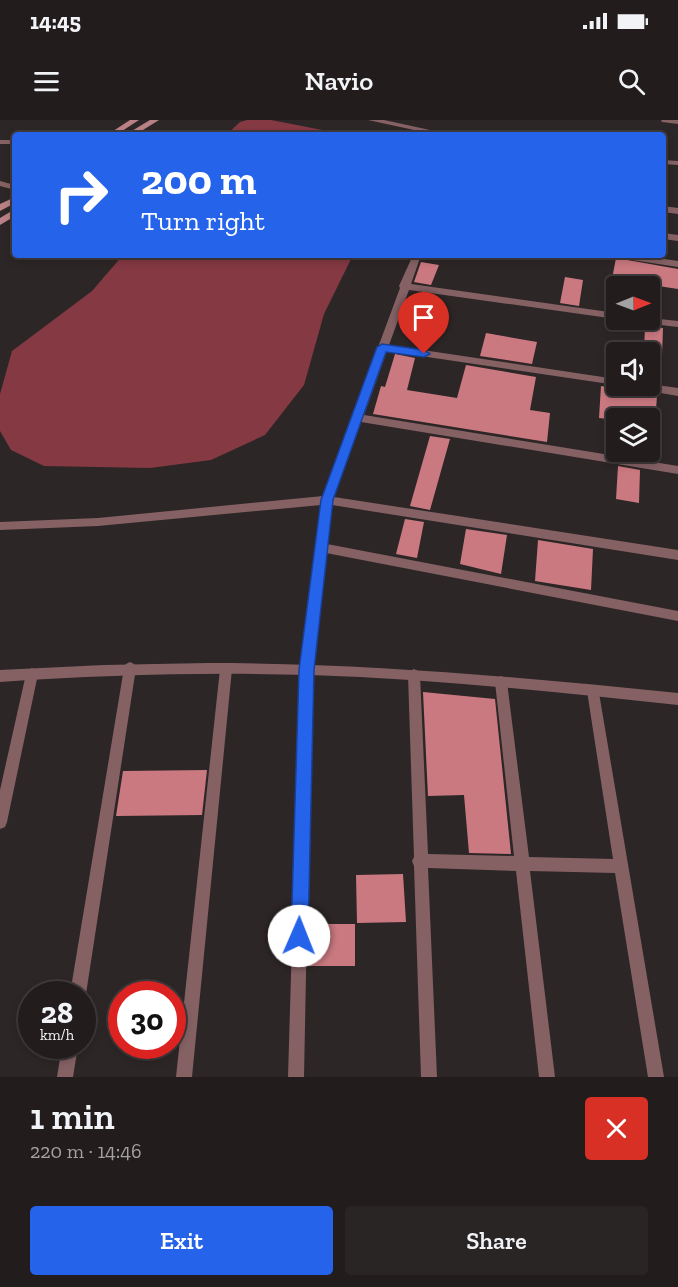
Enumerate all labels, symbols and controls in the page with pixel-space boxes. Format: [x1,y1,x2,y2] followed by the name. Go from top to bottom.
[30,8,81,35] text: 14:45
[30,65,63,98] icon: menu
[305,65,373,97] text: Navio
[615,65,648,98] icon: search
[141,154,257,205] text: 200 m
[42,156,120,234] icon: right
[141,205,265,237] text: Turn right
[606,276,660,330] north arrow
[606,276,660,462] map controls
[398,292,449,354] pin
[407,301,440,334] icon: arrive
[606,342,660,396] button: sound
[606,408,660,462] button: layers
[267,904,331,968] position arrow
[108,981,186,1059] speed limit sign: 30
[41,995,73,1031] text: 28
[40,1026,74,1044] text: km/h
[30,1095,115,1138] text: 1 min
[585,1097,648,1160] button: close
[30,1139,142,1163] text: 220 m · 14:46
[30,1206,333,1275] button: Exit
[345,1206,648,1275] button: Share

